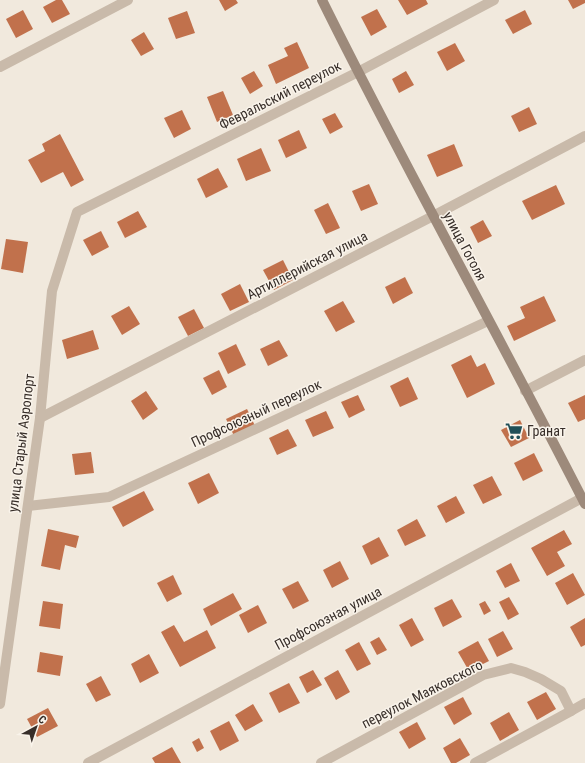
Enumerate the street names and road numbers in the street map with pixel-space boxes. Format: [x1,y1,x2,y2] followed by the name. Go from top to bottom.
[216,57,344,133] street label: Февральский переулок
[440,209,490,283] street label: улица Гоголя
[244,228,370,302] street label: Артиллерийская улица
[5,373,37,513] street label: улица Старый Аэропорт
[188,376,324,450] street label: Профсоюзный переулок
[272,583,384,653] street label: Профсоюзная улица
[359,657,485,731] street label: переулок Маяковского

